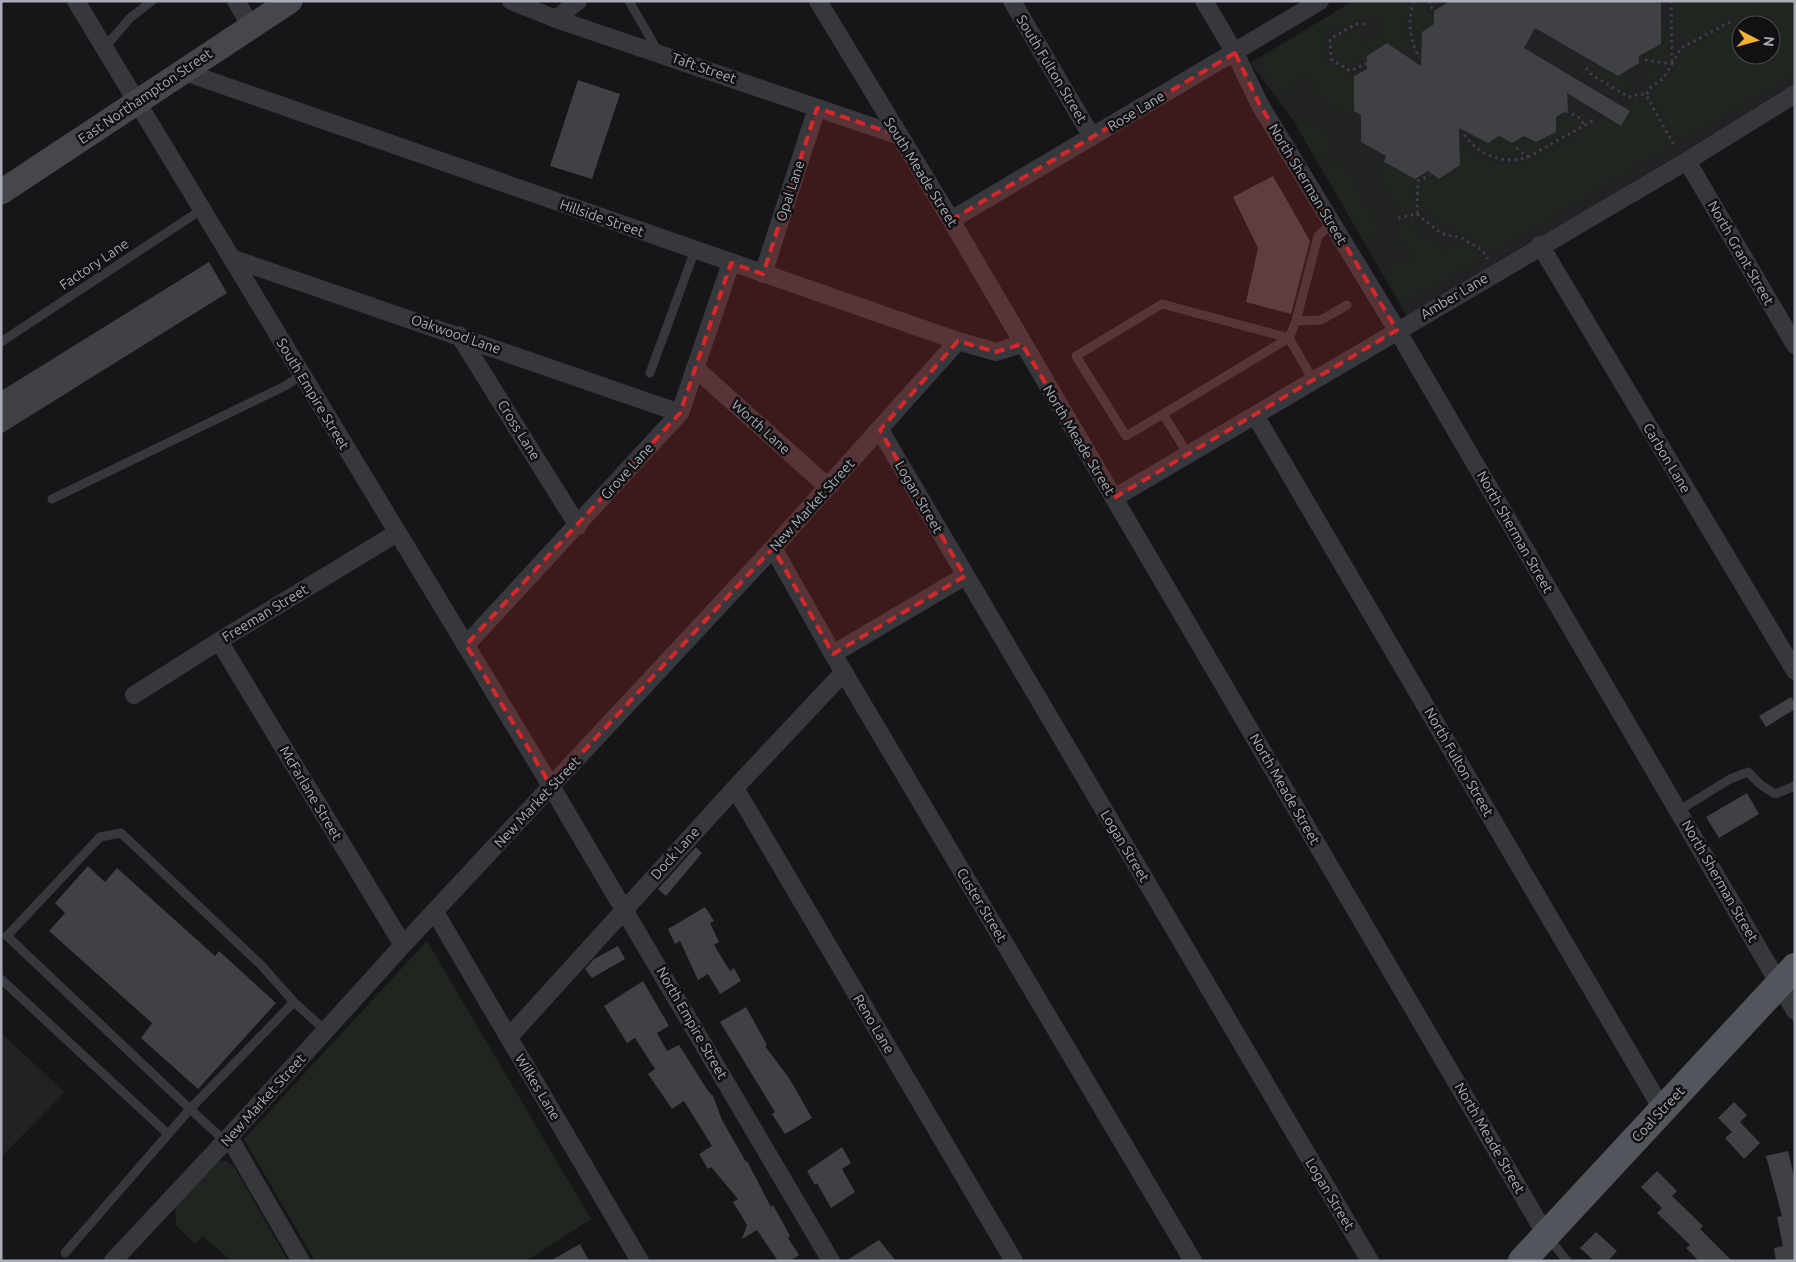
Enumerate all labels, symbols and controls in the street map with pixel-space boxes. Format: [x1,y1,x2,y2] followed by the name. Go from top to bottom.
[1013,12,1091,126] street label: South Fulton Street
[1731,15,1781,65] north arrow
[1760,35,1777,47] text: N
[75,45,215,147] street label: East Northampton Street
[669,49,739,87] street label: Taft Street
[1104,88,1168,134] street label: Rose Lane
[881,115,961,230] street label: South Meade Street
[1266,121,1351,248] street label: North Sherman Street
[773,158,807,224] street label: Opal Lane
[558,196,647,240] street label: Hillside Street
[1705,198,1778,308] street label: North Grant Street
[56,235,132,293] street label: Factory Lane
[1417,270,1491,322] street label: Amber Lane
[409,311,503,357] street label: Oakwood Lane
[273,335,353,453] street label: South Empire Street
[1040,382,1118,498] street label: North Meade Street
[494,397,544,463] street label: Cross Lane
[729,397,793,457] street label: Worth Lane
[1640,420,1694,496] street label: Carbon Lane
[597,439,657,503] street label: Grove Lane
[766,455,858,555] street label: New Market Street
[892,458,946,536] street label: Logan Street
[1474,468,1557,596] street label: North Sherman Street
[219,581,311,645] street label: Freeman Street
[1421,705,1497,820] street label: North Fulton Street
[1247,731,1324,848] street label: North Meade Street
[277,743,346,843] street label: McFarlane Street
[491,753,584,851] street label: New Market Street
[1097,807,1153,885] street label: Logan Street
[1679,817,1762,945] street label: North Sherman Street
[647,824,703,882] street label: Dock Lane
[954,865,1011,945] street label: Custer Street
[653,964,731,1082] street label: North Empire Street
[850,992,898,1056] street label: Reno Lane
[217,1050,309,1150] street label: New Market Street
[512,1051,564,1123] street label: Wilkes Lane
[1452,1080,1529,1197] street label: North Meade Street
[1628,1083,1688,1145] street label: Coal Street
[1302,1155,1358,1233] street label: Logan Street

